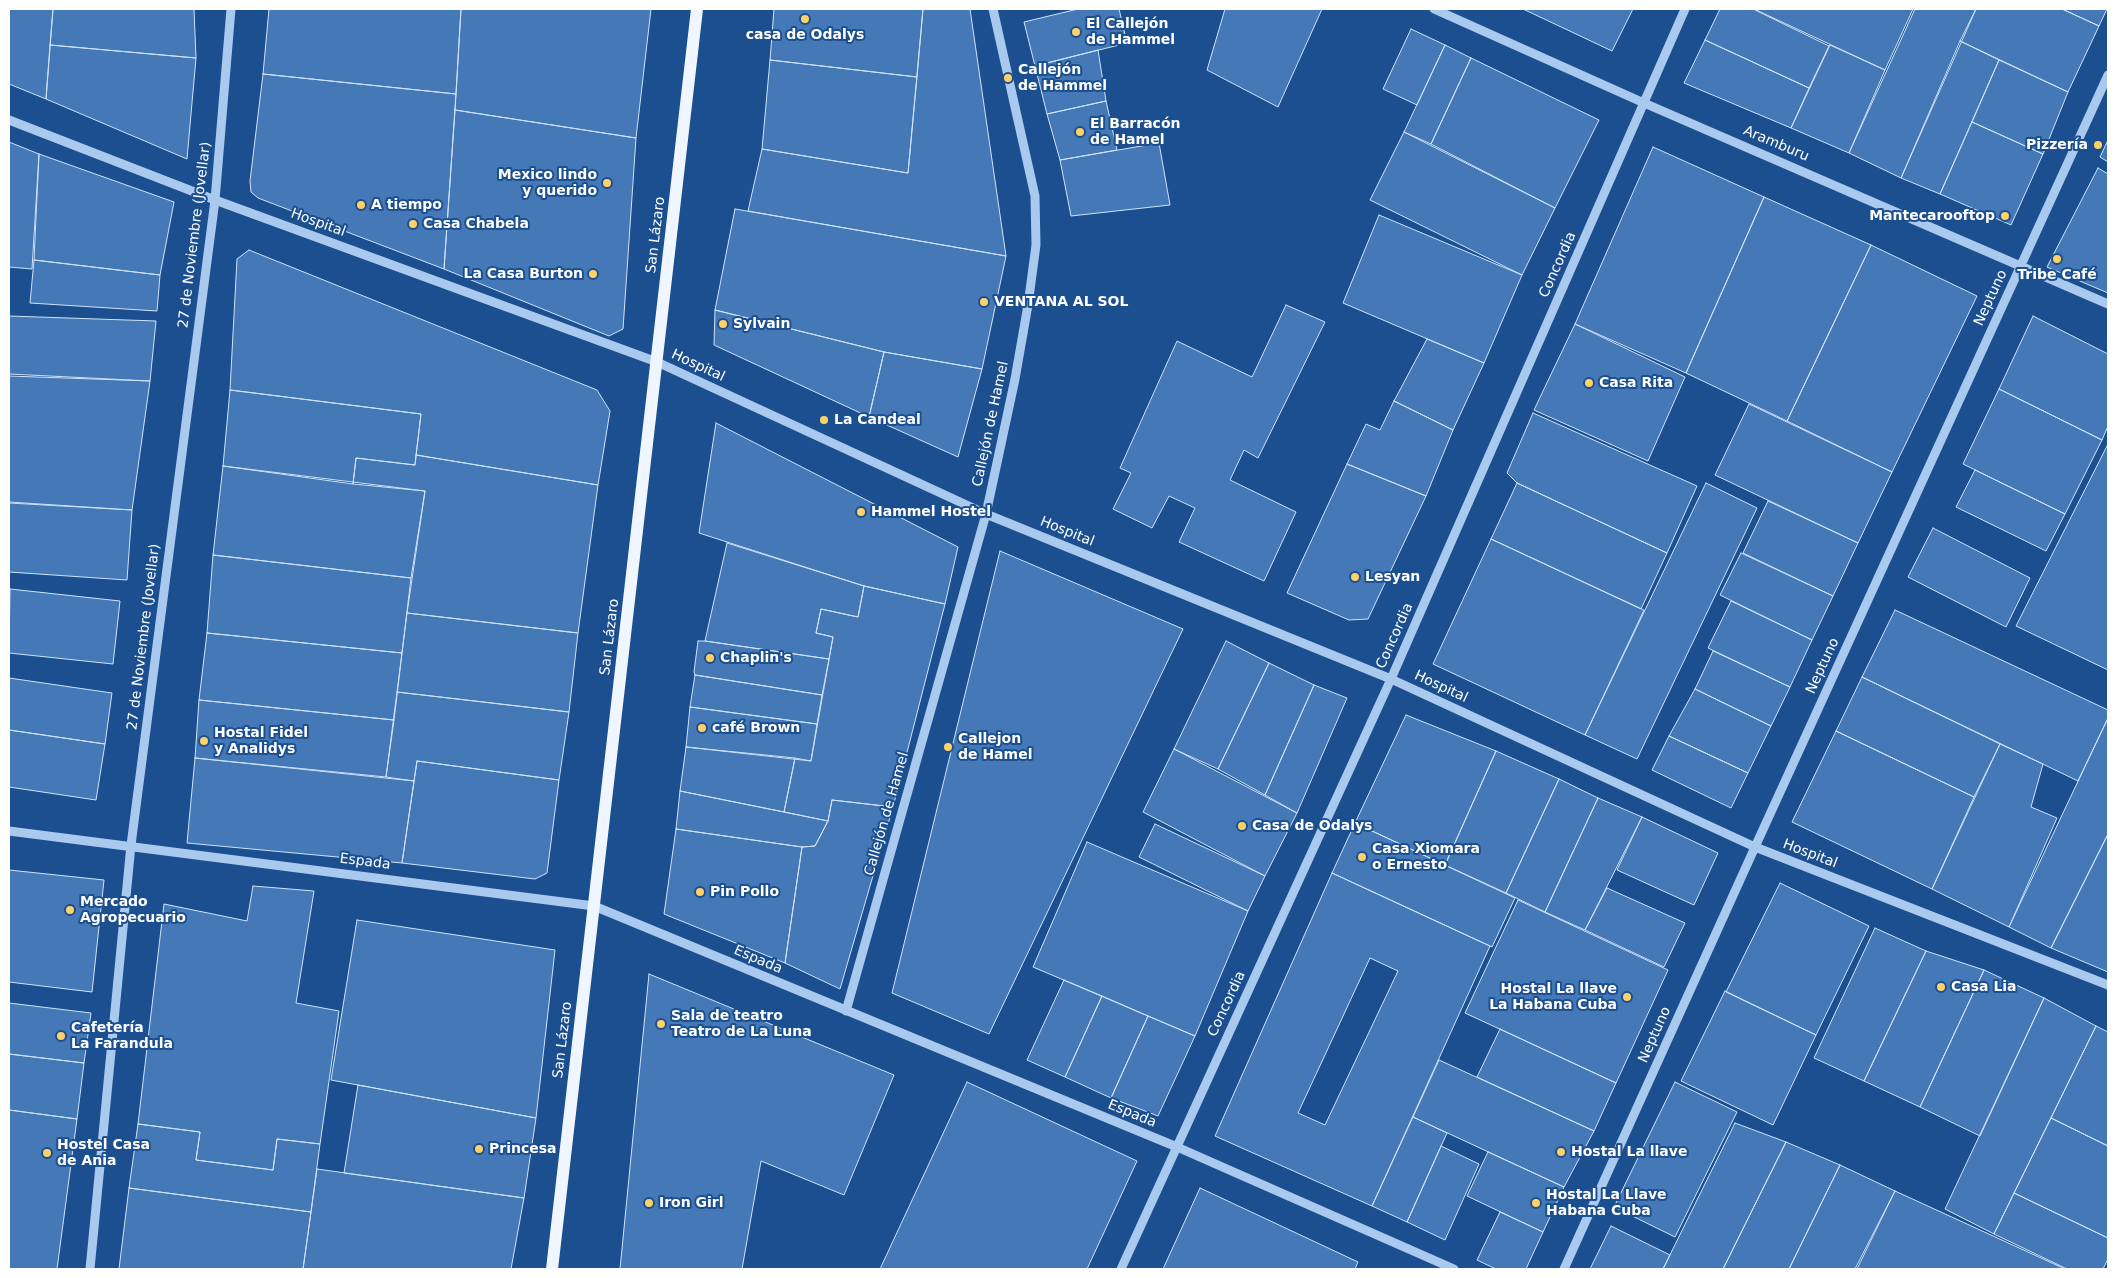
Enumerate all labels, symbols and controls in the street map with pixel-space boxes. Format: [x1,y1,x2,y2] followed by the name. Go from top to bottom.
[799,13,811,25] marker: casa de Odalys
[1086,16,1175,48] place label: El Callejón de Hammel
[1070,26,1082,38] marker: El Callejón de Hammel
[746,27,864,43] place label: casa de Odalys
[1018,62,1107,94] place label: Callejón de Hammel
[1002,72,1014,84] marker: Callejón de Hammel
[1090,116,1180,148] place label: El Barracón de Hamel
[1741,123,1811,165] street label: Aramburu
[1074,126,1086,138] marker: El Barracón de Hamel
[2026,137,2088,153] place label: Pizzería
[2092,139,2104,151] marker: Pizzería
[175,141,215,329] street label: 27 de Noviembre (Jovellar)
[498,167,597,200] place label: Mexico lindo y querido
[601,177,613,189] marker: Mexico lindo y querido
[643,196,669,274] street label: San Lázaro
[371,197,442,213] place label: A tiempo
[355,199,367,211] marker: A tiempo
[288,205,348,241] street label: Hospital
[1869,208,1995,224] place label: Mantecarooftop
[1999,210,2011,222] marker: Mantecarooftop
[423,216,529,232] place label: Casa Chabela
[407,218,419,230] marker: Casa Chabela
[1536,229,1580,301] street label: Concordia
[2051,253,2063,265] marker: Tribe Café
[464,266,583,282] place label: La Casa Burton
[1971,267,2011,329] street label: Neptuno
[2017,267,2097,283] place label: Tribe Café
[587,268,599,280] marker: La Casa Burton
[994,294,1128,310] place label: VENTANA AL SOL
[978,296,990,308] marker: VENTANA AL SOL
[733,316,790,332] place label: Sylvain
[717,318,729,330] marker: Sylvain
[669,346,727,386] street label: Hospital
[970,360,1012,488] street label: Callejón de Hamel
[1599,375,1673,391] place label: Casa Rita
[1583,377,1595,389] marker: Casa Rita
[834,412,921,428] place label: La Candeal
[818,414,830,426] marker: La Candeal
[871,504,991,520] place label: Hammel Hostel
[855,506,867,518] marker: Hammel Hostel
[1037,514,1097,550] street label: Hospital
[124,543,164,731] street label: 27 de Noviembre (Jovellar)
[1365,569,1420,585] place label: Lesyan
[1349,571,1361,583] marker: Lesyan
[597,598,623,676] street label: San Lázaro
[1373,600,1417,672] street label: Concordia
[1803,635,1843,697] street label: Neptuno
[720,650,792,666] place label: Chaplin's
[704,652,716,664] marker: Chaplin's
[1412,667,1470,707] street label: Hospital
[712,720,800,736] place label: café Brown
[696,722,708,734] marker: café Brown
[214,725,308,758] place label: Hostal Fidel y Analidys
[958,731,1032,764] place label: Callejon de Hamel
[198,735,210,747] marker: Hostal Fidel y Analidys
[942,741,954,753] marker: Callejon de Hamel
[861,750,913,878] street label: Callejón de Hamel
[1252,818,1372,834] place label: Casa de Odalys
[1236,820,1248,832] marker: Casa de Odalys
[1780,836,1840,872] street label: Hospital
[1372,841,1480,874] place label: Casa Xiomara o Ernesto
[339,851,391,873] street label: Espada
[1356,851,1368,863] marker: Casa Xiomara o Ernesto
[710,884,779,900] place label: Pin Pollo
[694,886,706,898] marker: Pin Pollo
[80,894,186,926] place label: Mercado Agropecuario
[64,904,76,916] marker: Mercado Agropecuario
[731,942,785,978] street label: Espada
[1205,969,1249,1039] street label: Concordia
[1951,979,2017,995] place label: Casa Lia
[1489,981,1617,1014] place label: Hostal La llave La Habana Cuba
[1935,981,1947,993] marker: Casa Lia
[1621,991,1633,1003] marker: Hostal La llave La Habana Cuba
[550,1001,576,1079] street label: San Lázaro
[1635,1004,1675,1066] street label: Neptuno
[671,1008,812,1040] place label: Sala de teatro Teatro de La Luna
[655,1018,667,1030] marker: Sala de teatro Teatro de La Luna
[71,1020,173,1052] place label: Cafetería La Farandula
[55,1030,67,1042] marker: Cafetería La Farandula
[1105,1097,1159,1131] street label: Espada
[57,1137,150,1170] place label: Hostel Casa de Ania
[489,1141,557,1157] place label: Princesa
[473,1143,485,1155] marker: Princesa
[1571,1144,1687,1160] place label: Hostal La llave
[1555,1146,1567,1158] marker: Hostal La llave
[41,1147,53,1159] marker: Hostel Casa de Ania
[1546,1187,1667,1220] place label: Hostal La Llave Habana Cuba
[659,1195,724,1211] place label: Iron Girl
[643,1197,655,1209] marker: Iron Girl
[1530,1197,1542,1209] marker: Hostal La Llave Habana Cuba

